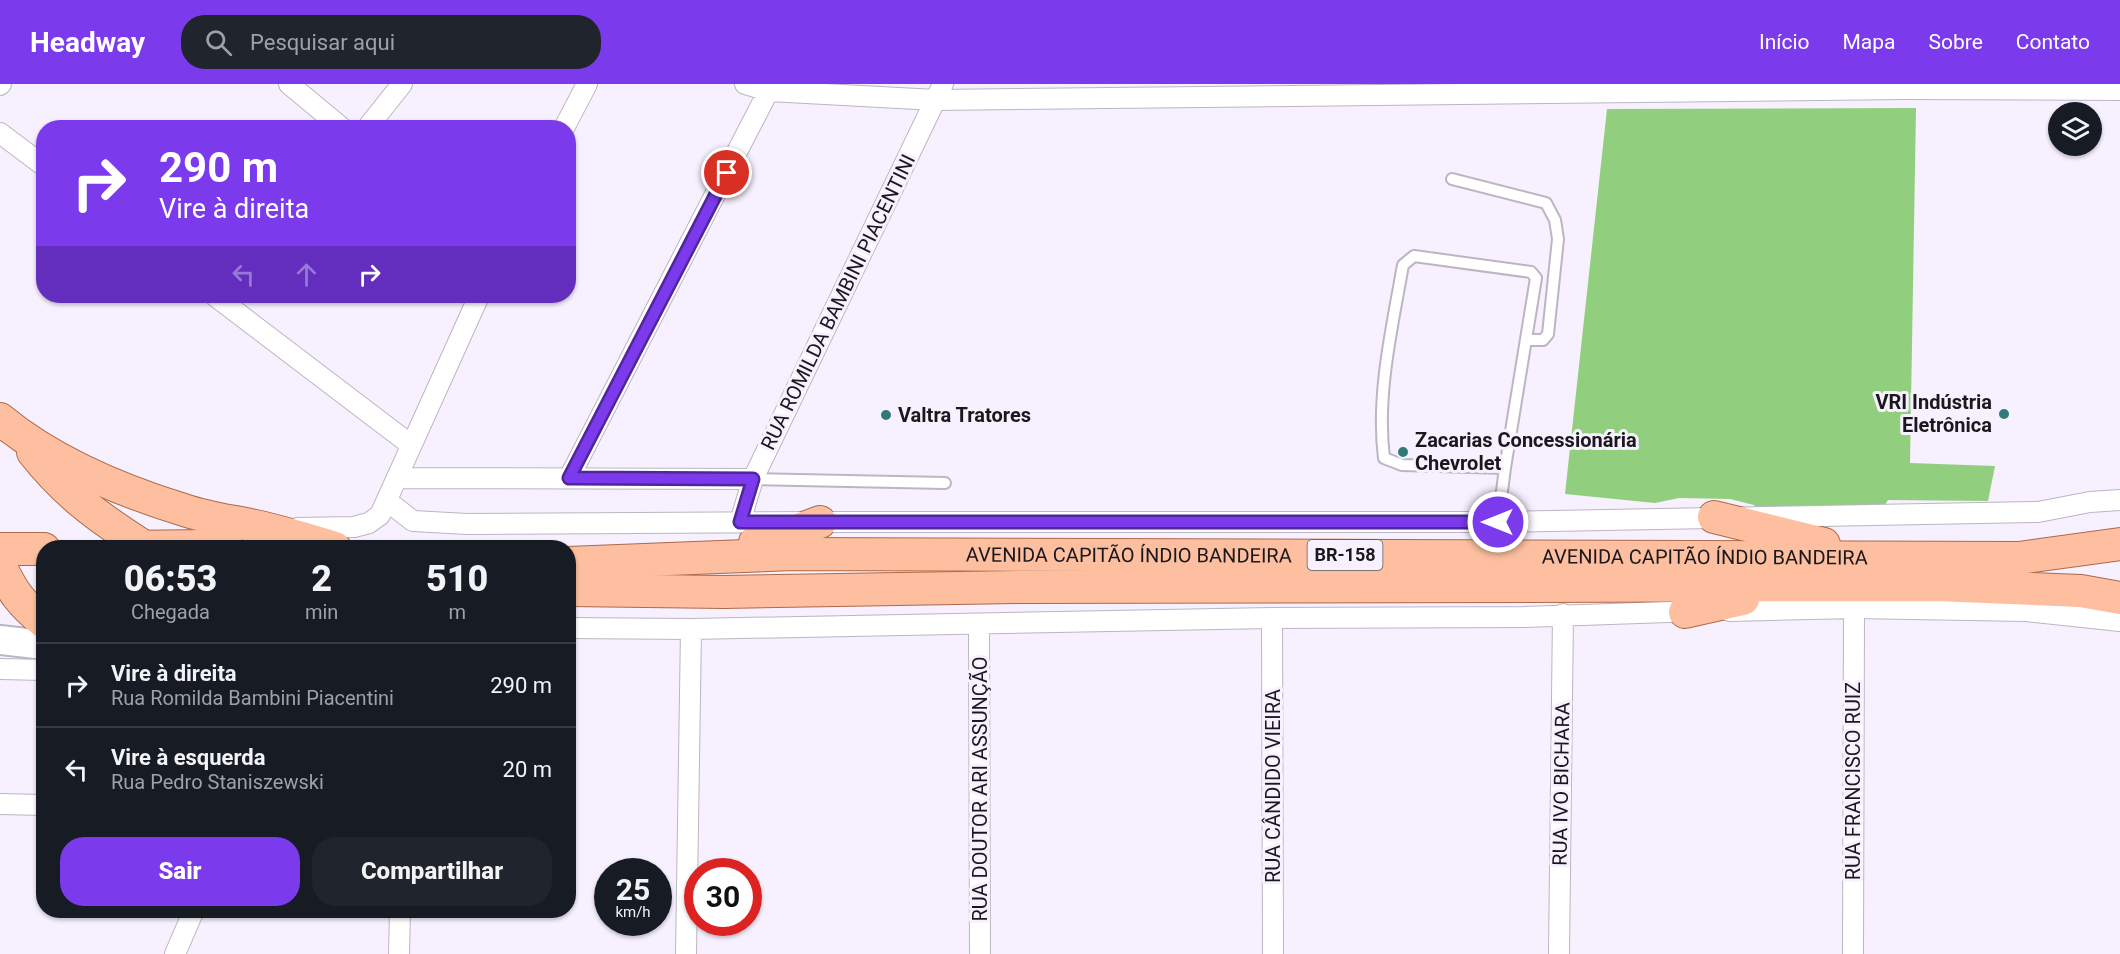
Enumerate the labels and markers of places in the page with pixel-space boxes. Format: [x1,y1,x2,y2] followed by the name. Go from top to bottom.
[701,147,752,198] pin
[1875,390,1992,437] place label: VRI Indústria Eletrônica
[898,403,1031,427] place label: Valtra Tratores
[1997,407,2011,421] marker: VRI Indústria Eletrônica
[879,408,893,422] marker: Valtra Tratores
[1415,428,1637,475] place label: Zacarias Concessionária Chevrolet
[1396,445,1410,459] marker: Zacarias Concessionária Chevrolet

